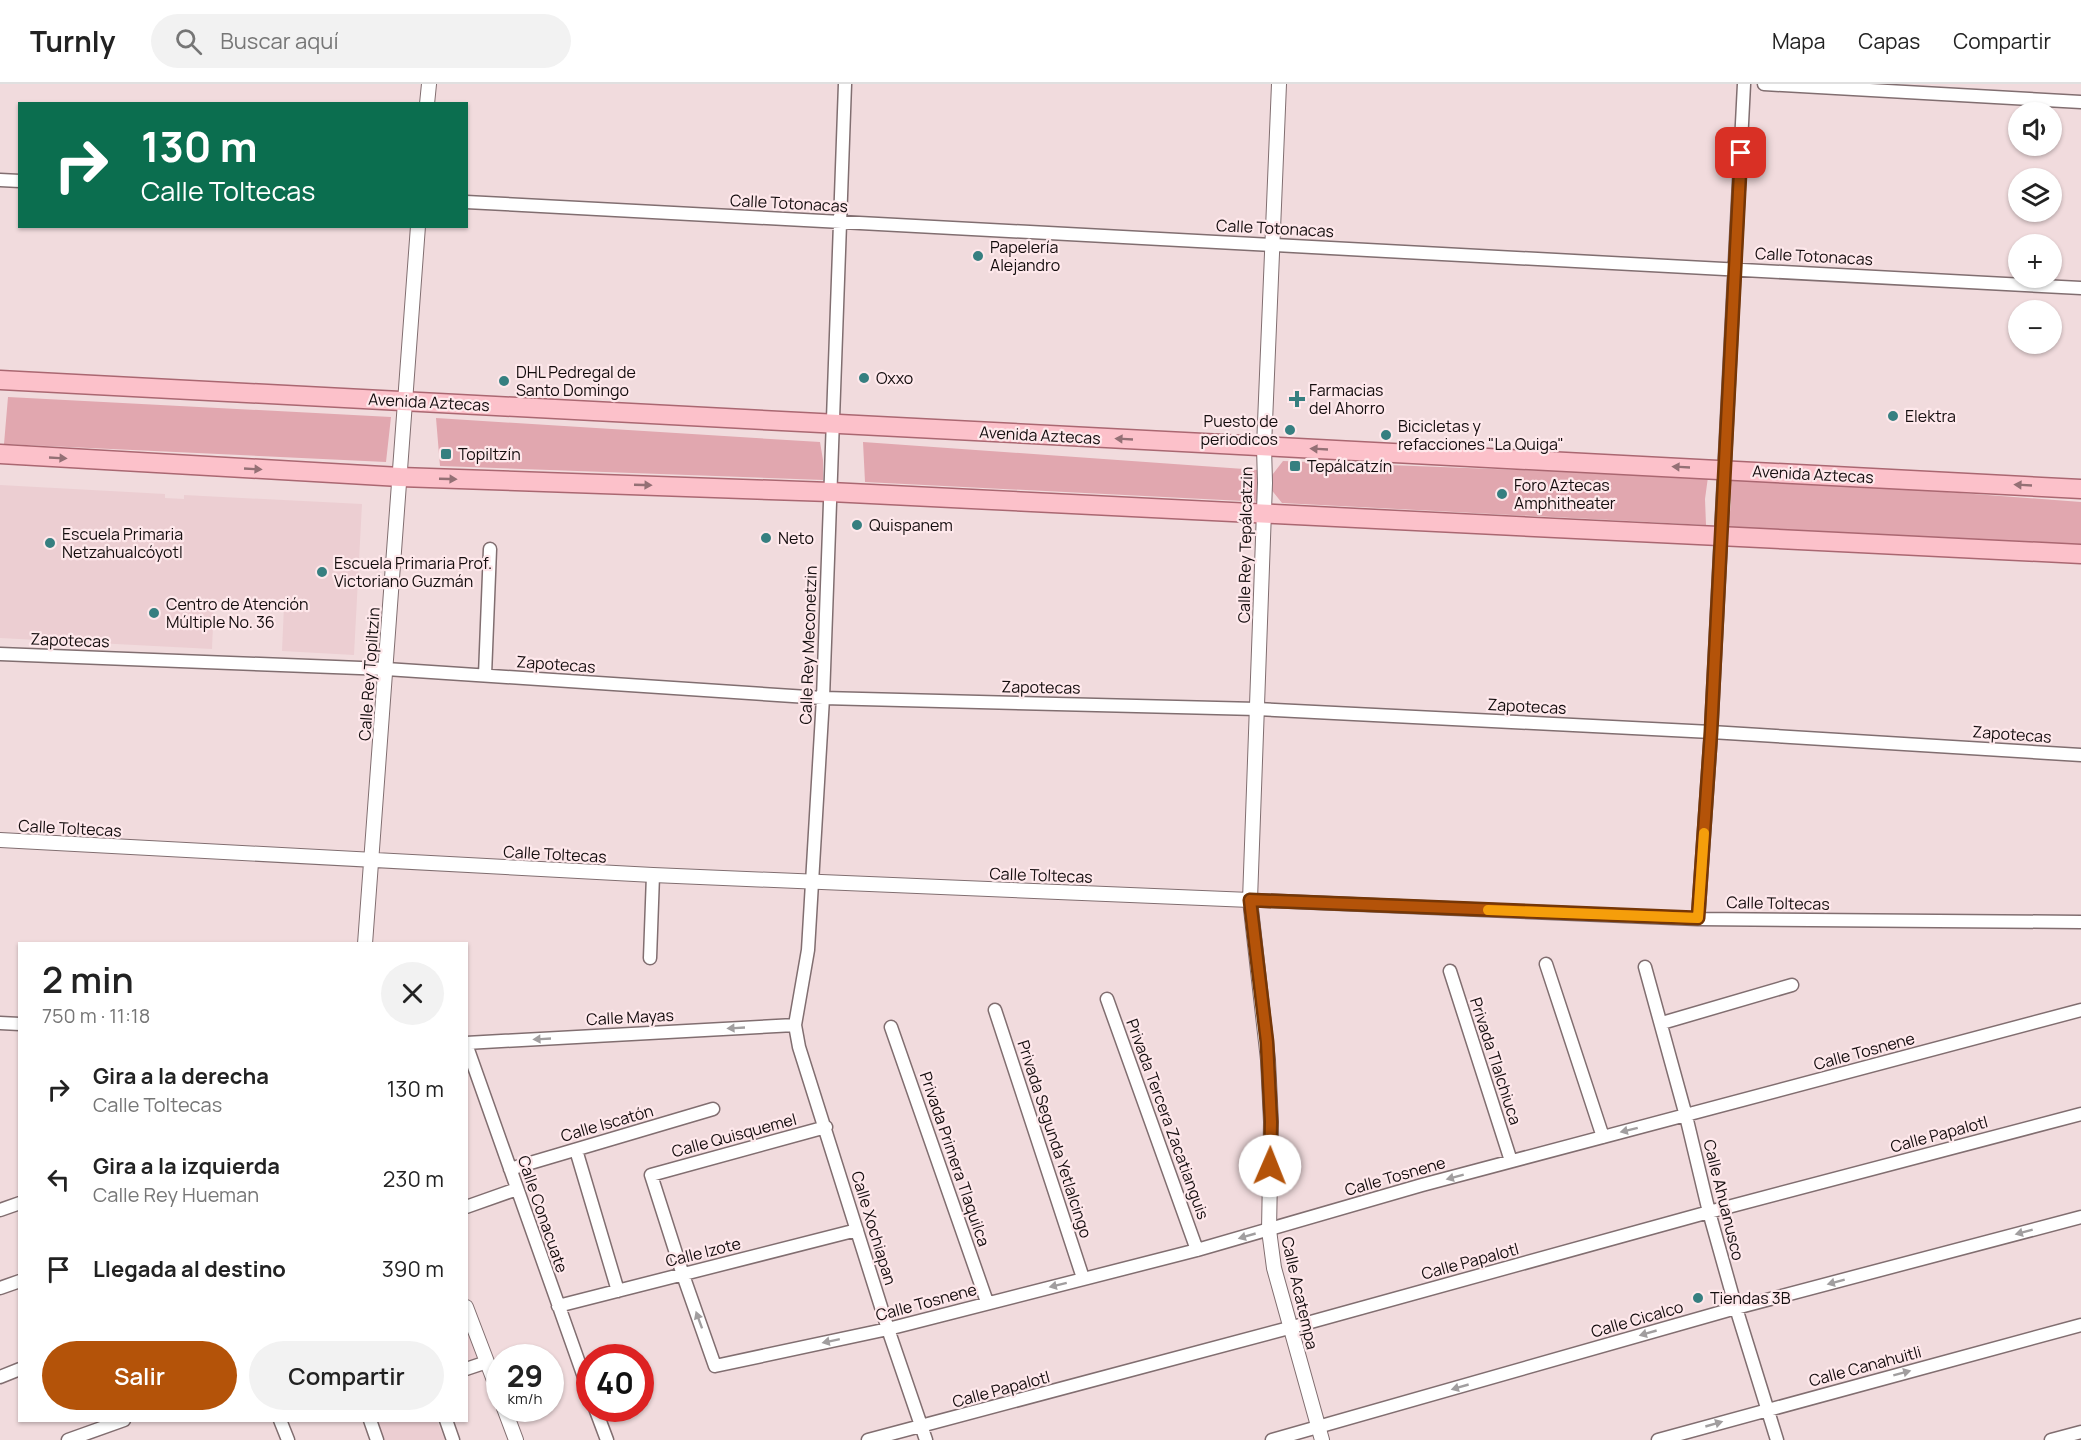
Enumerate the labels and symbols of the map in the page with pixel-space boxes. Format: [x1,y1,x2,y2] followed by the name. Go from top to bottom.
[1715,127,1766,178] pin
[729,189,849,217] street label: Calle Totonacas
[1215,214,1335,242] street label: Calle Totonacas
[990,236,1060,276] place label: Papelería Alejandro
[1754,242,1874,270] street label: Calle Totonacas
[971,249,985,263] marker: Papelería Alejandro
[516,361,636,401] place label: DHL Pedregal de Santo Domingo
[876,367,913,389] place label: Oxxo
[857,371,871,385] marker: Oxxo
[497,374,511,388] marker: DHL Pedregal de Santo Domingo
[1309,379,1385,419] place label: Farmacias del Ahorro
[368,388,490,416] street label: Avenida Aztecas
[1290,392,1304,406] marker: Farmacias del Ahorro
[1905,405,1956,427] place label: Elektra
[1886,409,1900,423] marker: Elektra
[1201,410,1278,450] place label: Puesto de periodicos
[1398,415,1564,455] place label: Bicicletas y refacciones "La Quiga"
[979,421,1101,449] street label: Avenida Aztecas
[1283,423,1297,437] marker: Puesto de periodicos
[1379,428,1393,442] marker: Bicicletas y refacciones "La Quiga"
[1114,435,1133,444] one-way arrow
[458,443,521,465] place label: Topiltzín
[1309,445,1328,454] one-way arrow
[439,447,453,461] marker: Topiltzín
[49,453,68,462] one-way arrow
[1307,455,1392,477] place label: Tepálcatzín
[1288,459,1302,473] marker: Tepálcatzín
[1752,460,1874,488] street label: Avenida Aztecas
[1672,463,1691,472] one-way arrow
[244,464,263,473] one-way arrow
[1233,467,1257,623] street label: Calle Rey Tepálcatzin
[438,474,457,483] one-way arrow
[1514,474,1616,514] place label: Foro Aztecas Amphitheater
[633,481,652,490] one-way arrow
[2013,481,2032,490] one-way arrow
[1495,487,1509,501] marker: Foro Aztecas Amphitheater
[869,514,953,536] place label: Quispanem
[850,518,864,532] marker: Quispanem
[62,523,183,563] place label: Escuela Primaria Netzahualcóyotl
[778,527,814,549] place label: Neto
[759,531,773,545] marker: Neto
[43,536,57,550] marker: Escuela Primaria Netzahualcóyotl
[334,552,492,592] place label: Escuela Primaria Prof. Victoriano Guzmán
[315,565,329,579] marker: Escuela Primaria Prof. Victoriano Guzmán
[794,565,822,725] street label: Calle Rey Meconetzin
[166,593,309,633] place label: Centro de Atención Múltiple No. 36
[147,606,161,620] marker: Centro de Atención Múltiple No. 36
[353,606,385,742] street label: Calle Rey Topiltzin
[30,628,110,652] street label: Zapotecas
[516,650,596,678] street label: Zapotecas
[1001,675,1081,699] street label: Zapotecas
[1487,693,1567,719] street label: Zapotecas
[1972,720,2052,748] street label: Zapotecas
[18,814,122,842] street label: Calle Toltecas
[503,840,607,868] street label: Calle Toltecas
[989,862,1093,888] street label: Calle Toltecas
[1726,891,1830,915] street label: Calle Toltecas
[1465,995,1527,1127] street label: Privada Tlalchiuca
[586,1004,674,1030] street label: Calle Mayas
[1121,1016,1215,1222] street label: Privada Tercera Zacatianguis
[727,1024,746,1033] one-way arrow
[1811,1027,1917,1075] street label: Calle Tosnene
[532,1034,551,1043] one-way arrow
[1013,1037,1097,1241] street label: Privada Segunda Yetlalcingo
[915,1069,995,1249] street label: Privada Primera Tlaquilca
[558,1099,656,1147] street label: Calle Iscatón
[669,1108,799,1162] street label: Calle Quisquemel
[1888,1110,1990,1158] street label: Calle Papalotl
[1620,1126,1638,1136] one-way arrow
[1238,1134,1302,1198] position arrow
[1698,1137,1750,1263] street label: Calle Ahuanusco
[1342,1151,1448,1201] street label: Calle Tosnene
[513,1153,573,1275] street label: Calle Conacuate
[846,1168,902,1288] street label: Calle Xochiapan
[1445,1172,1464,1182] one-way arrow
[2015,1227,2033,1237] one-way arrow
[663,1232,743,1272] street label: Calle Izote
[1238,1232,1256,1241] one-way arrow
[1276,1234,1324,1352] street label: Calle Acatempa
[1419,1237,1521,1285] street label: Calle Papalotl
[1827,1277,1845,1287] one-way arrow
[873,1278,979,1326] street label: Calle Tosnene
[1049,1280,1067,1290] one-way arrow
[1710,1287,1791,1309] place label: Tiendas 3B
[1691,1291,1705,1305] marker: Tiendas 3B
[1588,1295,1686,1343] street label: Calle Cicalco
[694,1311,703,1329] one-way arrow
[1639,1329,1657,1339] one-way arrow
[822,1337,840,1347] one-way arrow
[1806,1340,1924,1392] street label: Calle Canahuitli
[576,1344,654,1422] speed limit sign: 40
[950,1365,1052,1413] street label: Calle Papalotl
[1893,1368,1911,1377] one-way arrow
[1451,1383,1469,1392] one-way arrow
[1705,1419,1723,1428] one-way arrow

